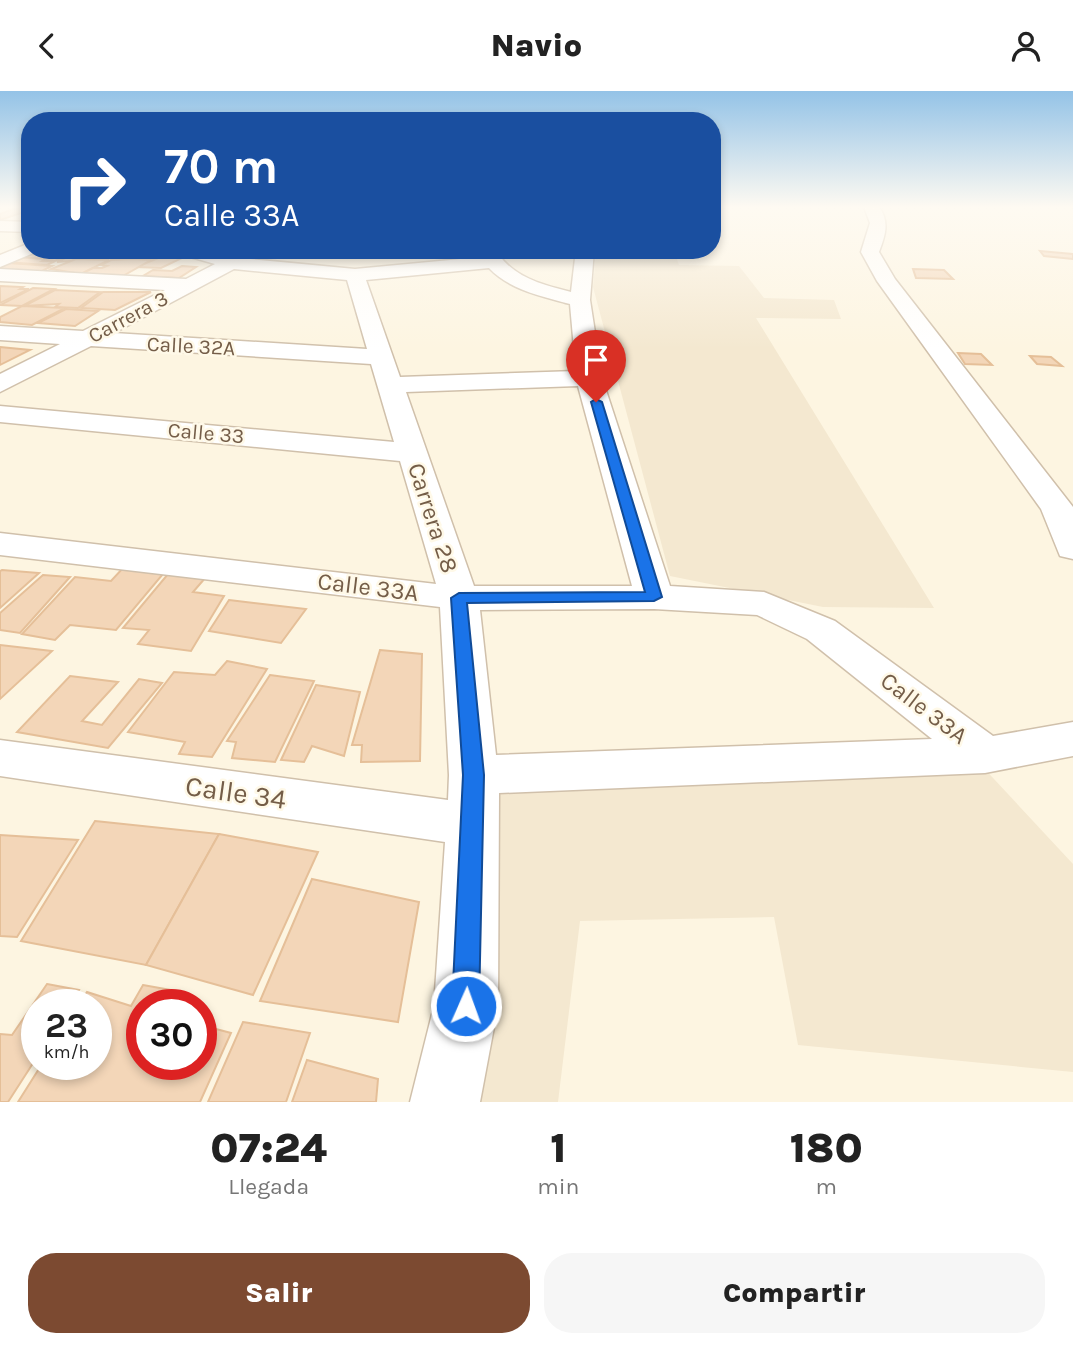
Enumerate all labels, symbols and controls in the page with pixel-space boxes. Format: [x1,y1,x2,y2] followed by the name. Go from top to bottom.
[28,27,66,65] icon: back
[491,27,582,64] text: Navio
[1007,27,1045,65] icon: person
[164,138,278,195] text: 70 m
[49,140,140,231] icon: right
[164,197,299,234] text: Calle 33A
[84,286,172,348] street label: Carrera 3
[566,330,626,402] pin
[146,332,236,360] street label: Calle 32A
[577,341,615,379] icon: arrive
[167,418,245,448] street label: Calle 33
[402,460,464,576] street label: Carrera 28
[316,567,420,607] street label: Calle 33A
[875,666,973,750] street label: Calle 33A
[183,769,289,816] street label: Calle 34
[429,969,503,1043] position arrow
[126,989,217,1080] speed limit sign: 30
[45,1005,88,1046] text: 23
[44,1041,89,1063] text: km/h
[210,1123,327,1173] text: 07:24
[550,1123,566,1173] text: 1
[790,1123,863,1173] text: 180
[228,1173,309,1200] text: Llegada
[537,1173,579,1200] text: min
[815,1173,837,1200] text: m
[28,1253,530,1333] button: Salir
[544,1253,1045,1333] button: Compartir

